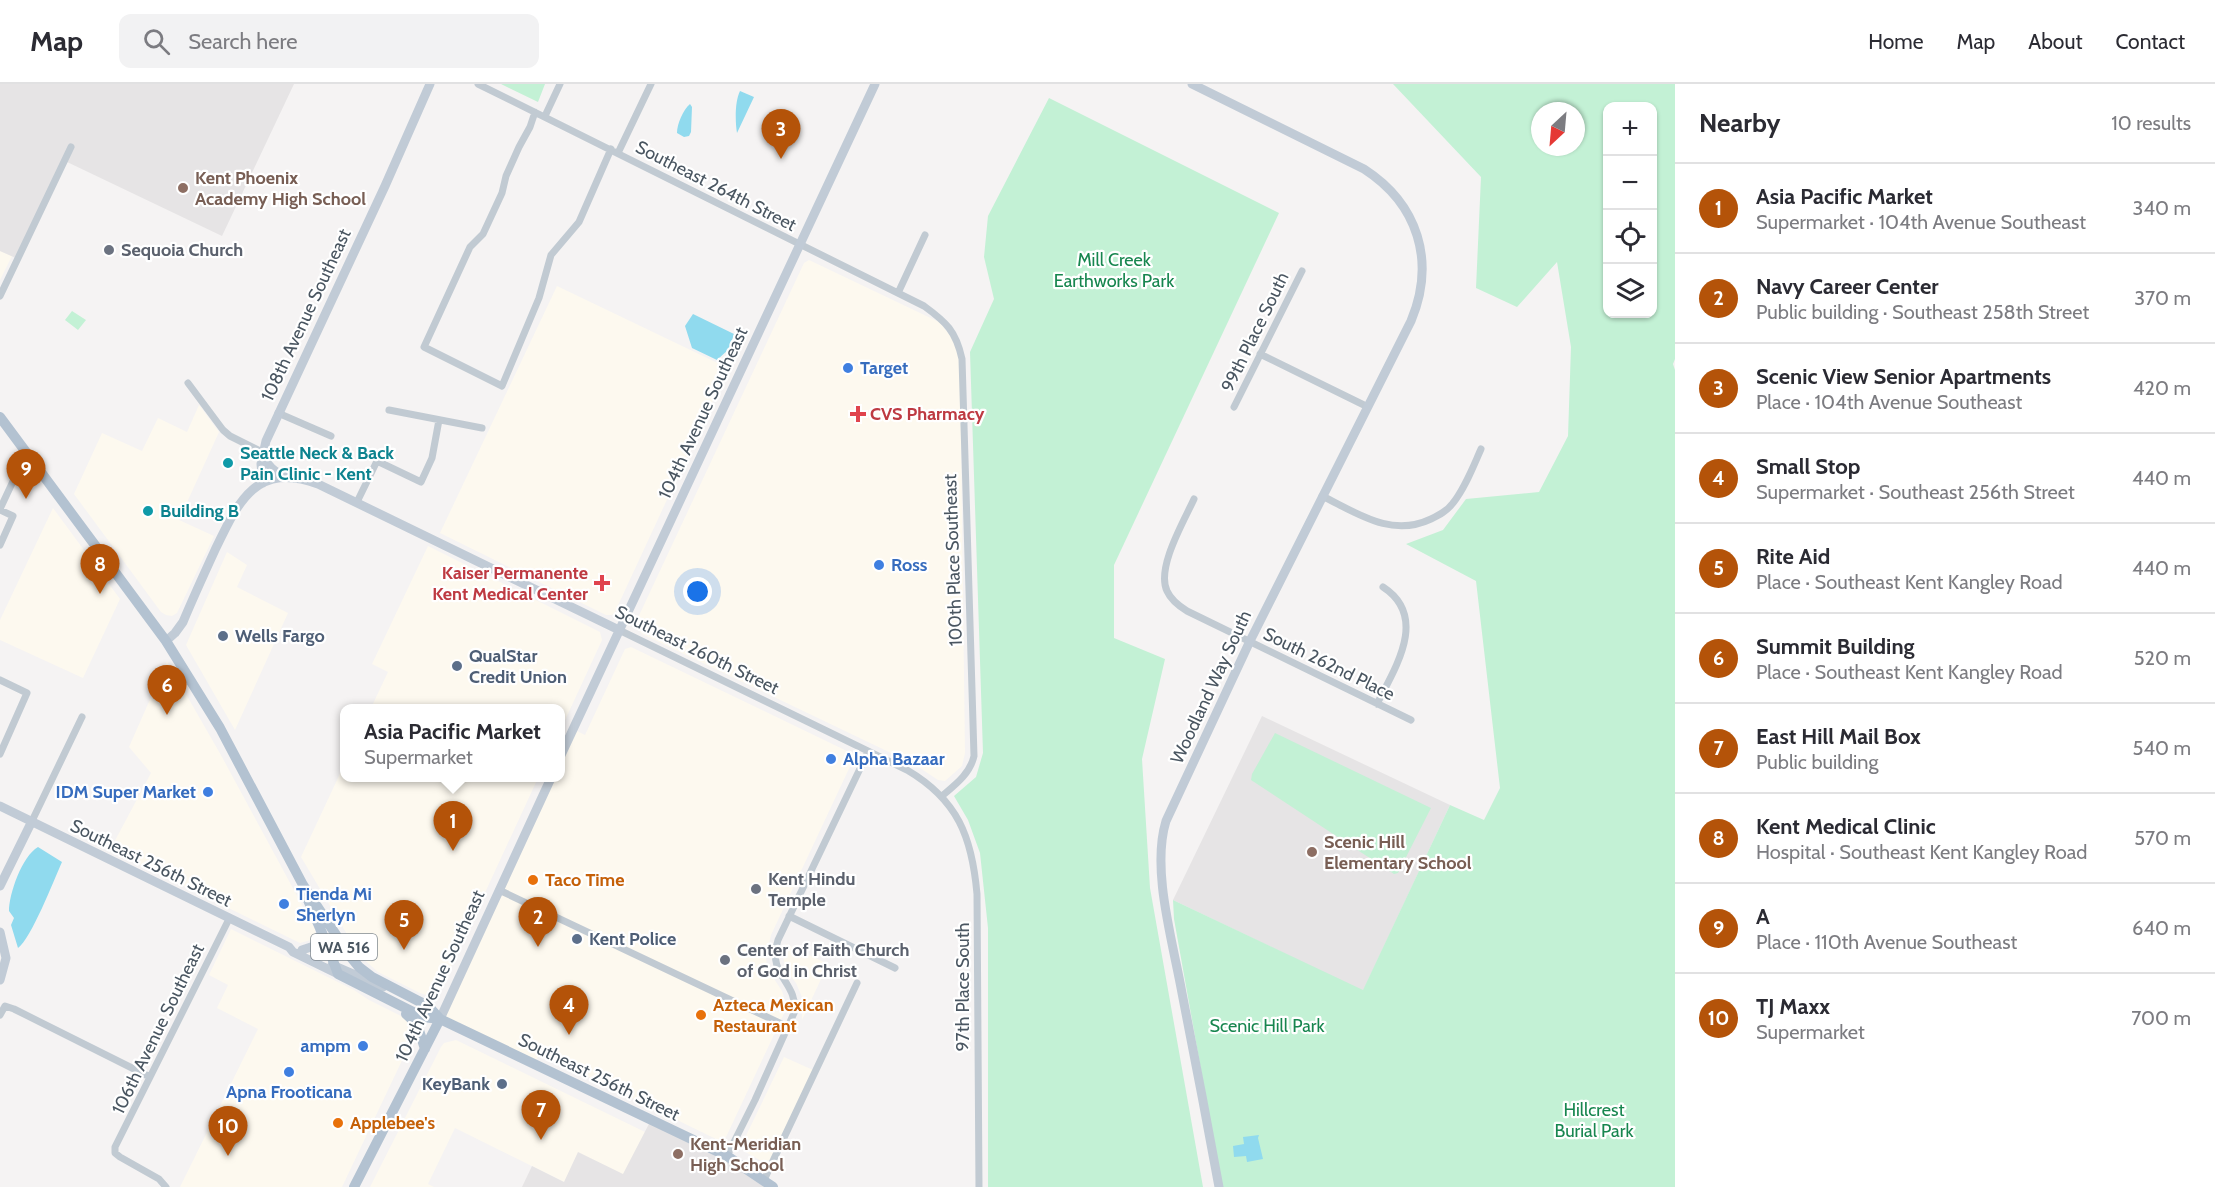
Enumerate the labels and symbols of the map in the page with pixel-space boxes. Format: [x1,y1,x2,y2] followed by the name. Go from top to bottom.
[1531,102,1585,156] north arrow
[762,110,800,159] pin: 3
[632,136,800,236] street label: Southeast 264th Street
[195,167,366,210] place label: Kent Phoenix Academy High School
[176,181,190,195] marker: Kent Phoenix Academy High School
[256,225,356,405] street label: 108th Avenue Southeast
[121,239,243,261] place label: Sequoia Church
[102,243,116,257] marker: Sequoia Church
[1054,249,1175,292] park label: Mill Creek Earthworks Park
[1217,269,1293,395] street label: 99th Place South
[654,324,752,502] street label: 104th Avenue Southeast
[860,357,908,379] place label: Target
[841,361,855,375] marker: Target
[870,403,985,425] place label: CVS Pharmacy
[851,407,865,421] marker: CVS Pharmacy
[240,442,394,485] place label: Seattle Neck & Back Pain Clinic - Kent
[6,450,46,499] pin: 9
[221,456,235,470] marker: Seattle Neck & Back Pain Clinic - Kent
[939,474,967,646] street label: 100th Place Southeast
[160,500,239,522] place label: Building B
[141,504,155,518] marker: Building B
[80,544,120,594] pin: 8
[891,554,928,576] place label: Ross
[872,558,886,572] marker: Ross
[432,562,588,605] place label: Kaiser Permanente Kent Medical Center
[593,574,611,592] marker: Kaiser Permanente Kent Medical Center
[683,577,712,606] your location
[612,601,782,699] street label: Southeast 260th Street
[1166,607,1256,767] street label: Woodland Way South
[1260,623,1398,705] street label: South 262nd Place
[235,625,325,647] place label: Wells Fargo
[216,629,230,643] marker: Wells Fargo
[469,645,567,688] place label: QualStar Credit Union
[450,659,464,673] marker: QualStar Credit Union
[148,666,186,715] pin: 6
[843,748,945,770] place label: Alpha Bazaar
[824,752,838,766] marker: Alpha Bazaar
[56,781,196,803] place label: IDM Super Market
[201,785,215,799] marker: IDM Super Market
[434,802,472,851] pin: 1
[67,814,235,912] street label: Southeast 256th Street
[1324,831,1472,874] place label: Scenic Hill Elementary School
[1305,845,1319,859] marker: Scenic Hill Elementary School
[768,868,855,911] place label: Kent Hindu Temple
[545,869,624,891] place label: Taco Time
[526,873,540,887] marker: Taco Time
[749,882,763,896] marker: Kent Hindu Temple
[296,883,372,926] place label: Tienda Mi Sherlyn
[391,887,489,1065] street label: 104th Avenue Southeast
[277,897,291,911] marker: Tienda Mi Sherlyn
[518,898,558,947] pin: 2
[384,900,424,950] pin: 5
[952,922,974,1052] street label: 97th Place South
[589,928,676,950] place label: Kent Police
[570,932,584,946] marker: Kent Police
[311,934,377,960] road number: WA 516
[737,939,909,982] place label: Center of Faith Church of God in Christ
[107,940,209,1118] street label: 106th Avenue Southeast
[718,953,732,967] marker: Center of Faith Church of God in Christ
[550,986,588,1035] pin: 4
[713,994,834,1037] place label: Azteca Mexican Restaurant
[694,1008,708,1022] marker: Azteca Mexican Restaurant
[1209,1015,1326,1037] park label: Scenic Hill Park
[515,1028,683,1126] street label: Southeast 256th Street
[300,1035,351,1057] place label: ampm
[356,1039,370,1053] marker: ampm
[282,1065,296,1079] marker: Apna Frooticana
[422,1073,490,1095] place label: KeyBank
[495,1077,509,1091] marker: KeyBank
[226,1081,352,1103] place label: Apna Frooticana
[522,1090,560,1140] pin: 7
[1555,1099,1634,1142] park label: Hillcrest Burial Park
[208,1106,248,1156] pin: 10
[350,1112,435,1134] place label: Applebee's
[331,1116,345,1130] marker: Applebee's
[690,1133,801,1176] place label: Kent-Meridian High School
[671,1147,685,1161] marker: Kent-Meridian High School

